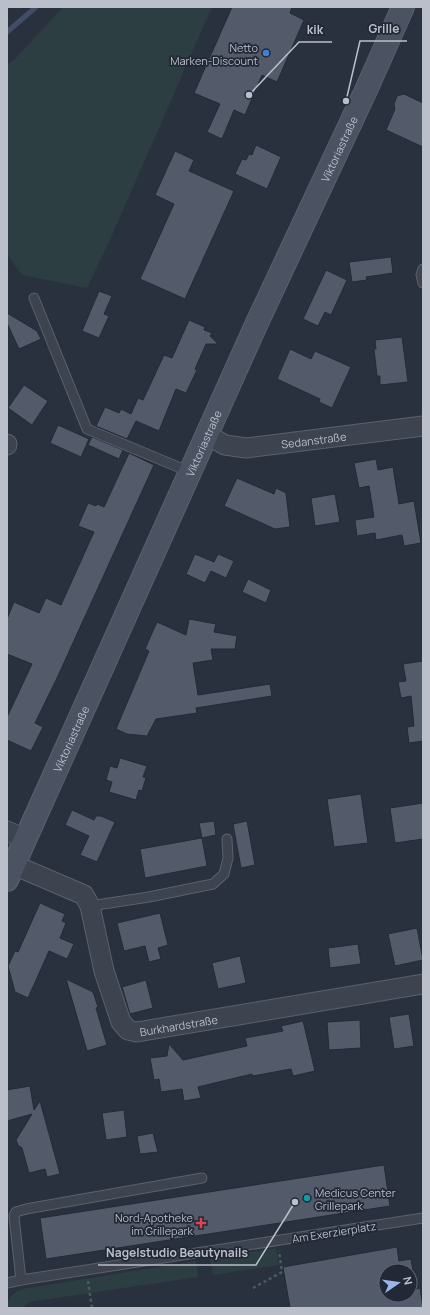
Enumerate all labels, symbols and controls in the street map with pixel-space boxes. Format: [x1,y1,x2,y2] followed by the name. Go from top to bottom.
[360,17,407,41] callout: Grille
[299,18,332,42] callout: kik
[369,20,399,37] text: Grille
[307,21,324,38] text: kik
[170,40,258,68] place label: Netto Marken-Discount
[261,48,271,58] marker: Netto Marken-Discount
[317,113,361,184] street label: Viktoriastraße
[182,407,225,478] street label: Viktoriastraße
[280,428,348,451] street label: Sedanstraße
[49,703,92,774] street label: Viktoriastraße
[138,1011,219,1039] street label: Burkhardstraße
[315,1185,396,1213] place label: Medicus Center Grillepark
[302,1193,312,1203] marker: Medicus Center Grillepark
[115,1210,194,1238] place label: Nord-Apotheke im Grillepark
[196,1218,206,1228] marker: Nord-Apotheke im Grillepark
[291,1218,377,1246] street label: Am Exerzierplatz
[98,1241,256,1265] callout: Nagelstudio Beautynails
[106,1244,248,1261] text: Nagelstudio Beautynails
[378,1263,418,1303] north arrow
[400,1275,416,1286] text: N

